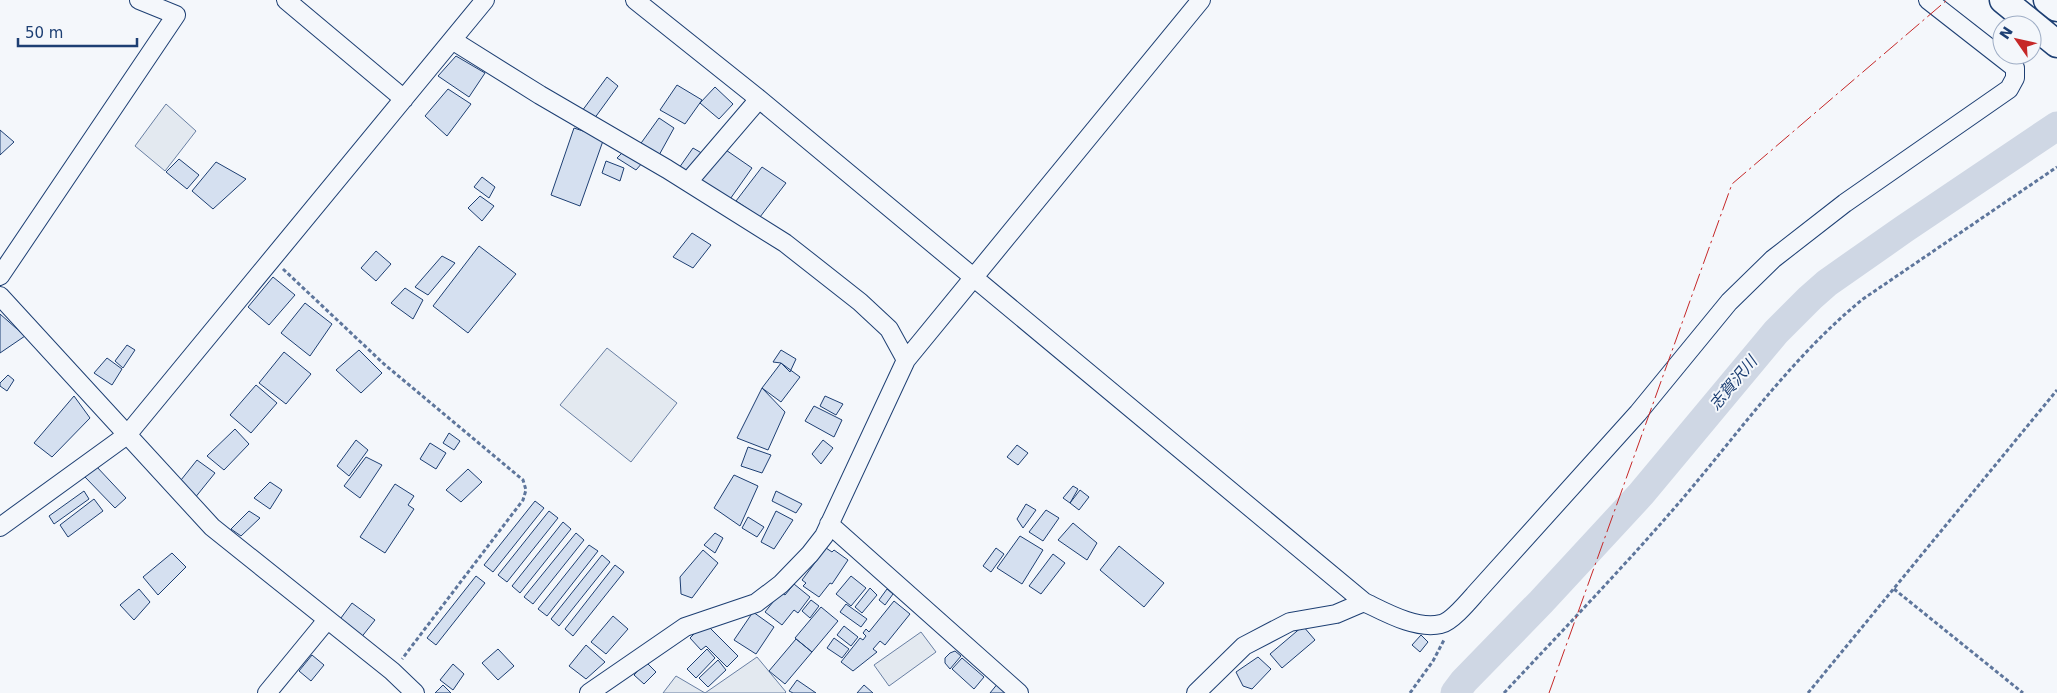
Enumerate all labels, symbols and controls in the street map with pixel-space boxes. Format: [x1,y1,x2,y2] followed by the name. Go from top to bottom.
[18,15,136,47] scale bar
[1992,15,2042,65] north arrow
[1996,23,2016,42] text: N
[25,24,63,42] text: 50 m
[1705,351,1762,414] water label: 志賀沢川

